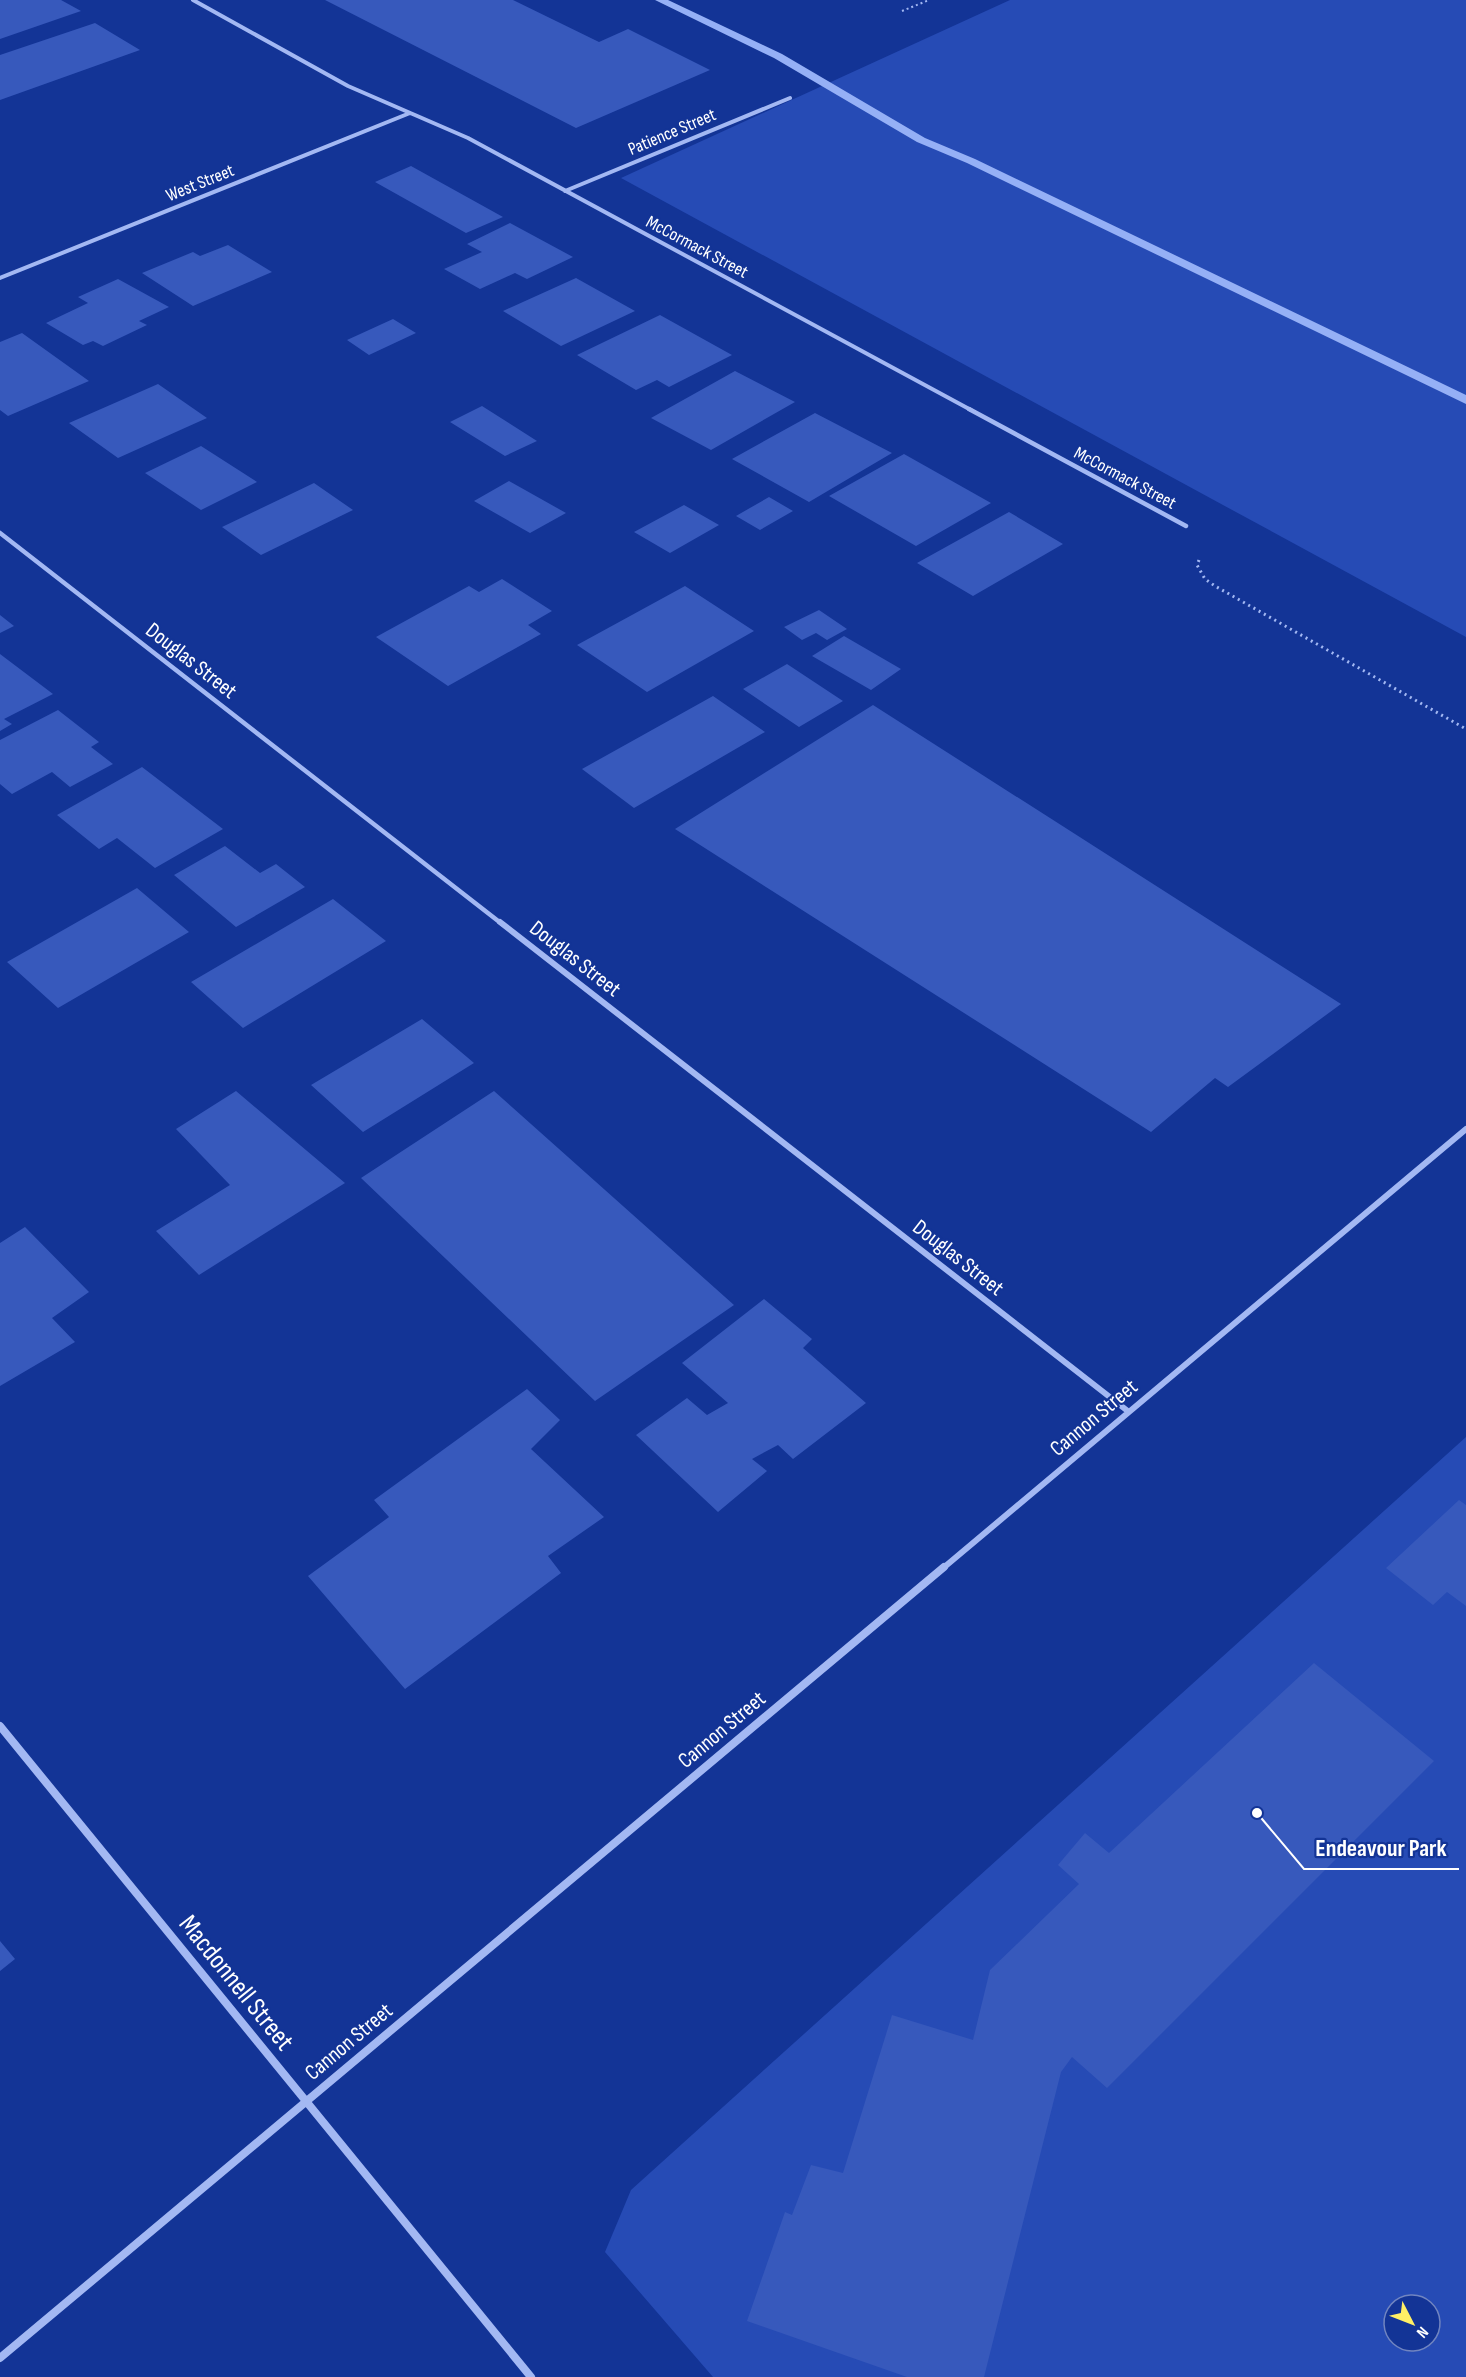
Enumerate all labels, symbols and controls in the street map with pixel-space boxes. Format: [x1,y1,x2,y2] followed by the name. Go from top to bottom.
[625,104,719,160] street label: Patience Street
[163,160,238,206] street label: West Street
[642,211,752,283] street label: McCormack Street
[1070,442,1180,514] street label: McCormack Street
[140,617,242,705] street label: Douglas Street
[524,915,626,1003] street label: Douglas Street
[907,1214,1009,1302] street label: Douglas Street
[1045,1373,1144,1462] street label: Cannon Street
[673,1685,772,1774] street label: Cannon Street
[1304,1827,1459,1869] callout: Endeavour Park
[1315,1834,1447,1863] text: Endeavour Park
[172,1909,300,2057] street label: Macdonnell Street
[300,1997,399,2086] street label: Cannon Street
[1382,2293,1442,2353] north arrow
[1412,2323,1432,2342] text: N

